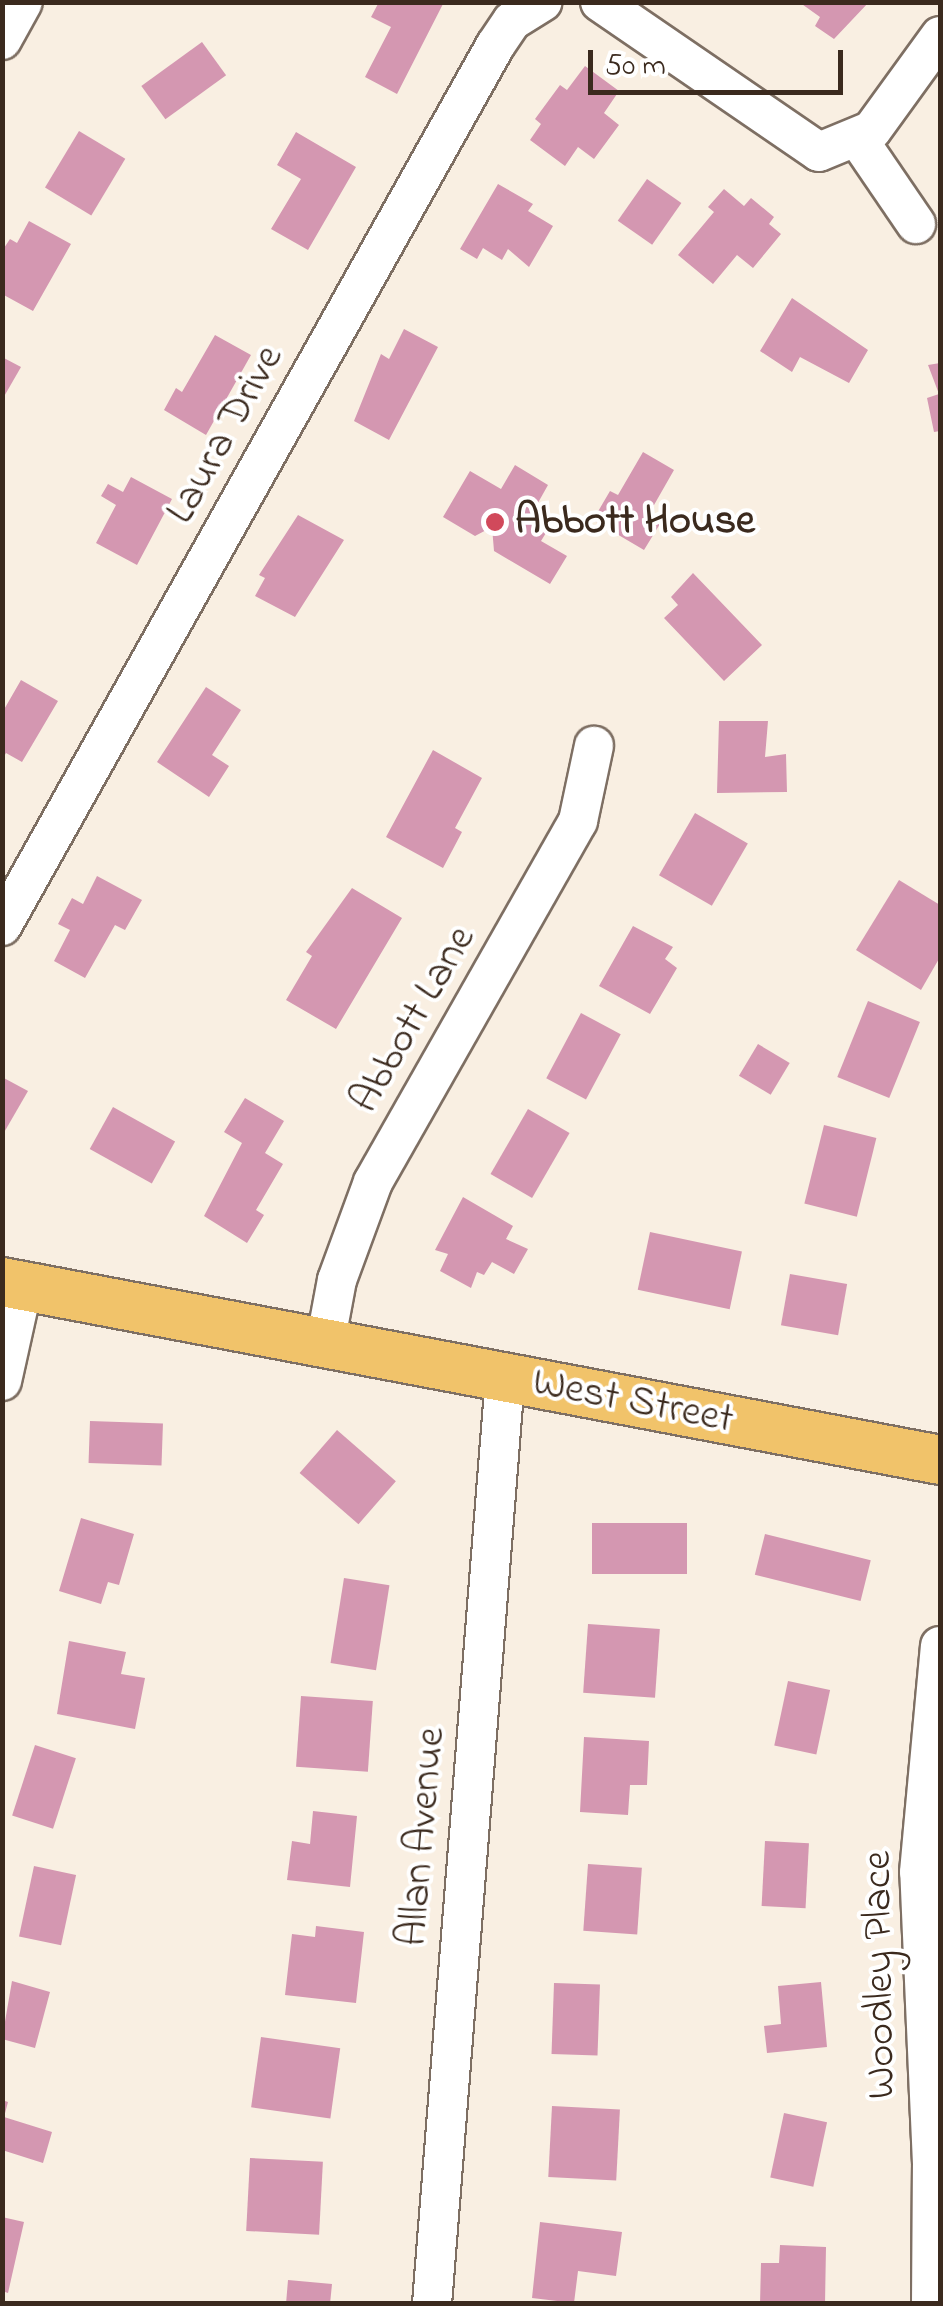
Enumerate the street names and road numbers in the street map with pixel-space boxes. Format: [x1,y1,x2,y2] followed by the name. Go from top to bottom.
[156,337,296,533] street label: Laura Drive
[340,918,488,1122] street label: Abbott Lane
[528,1358,738,1446] street label: West Street
[388,1725,458,1949] street label: Allan Avenue
[854,1850,908,2100] street label: Woodley Place

